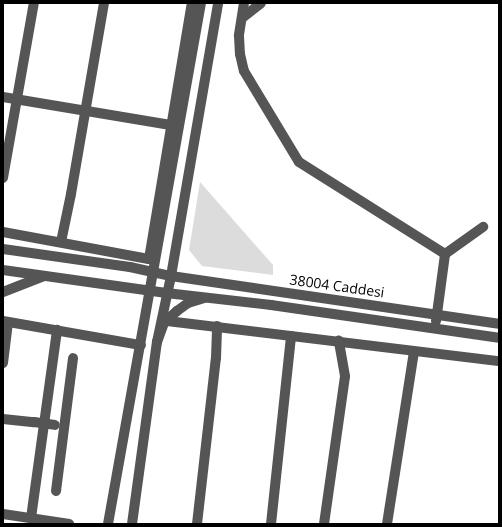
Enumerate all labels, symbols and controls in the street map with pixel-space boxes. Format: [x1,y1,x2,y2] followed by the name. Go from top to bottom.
[289,271,385,301] street label: 38004 Caddesi

